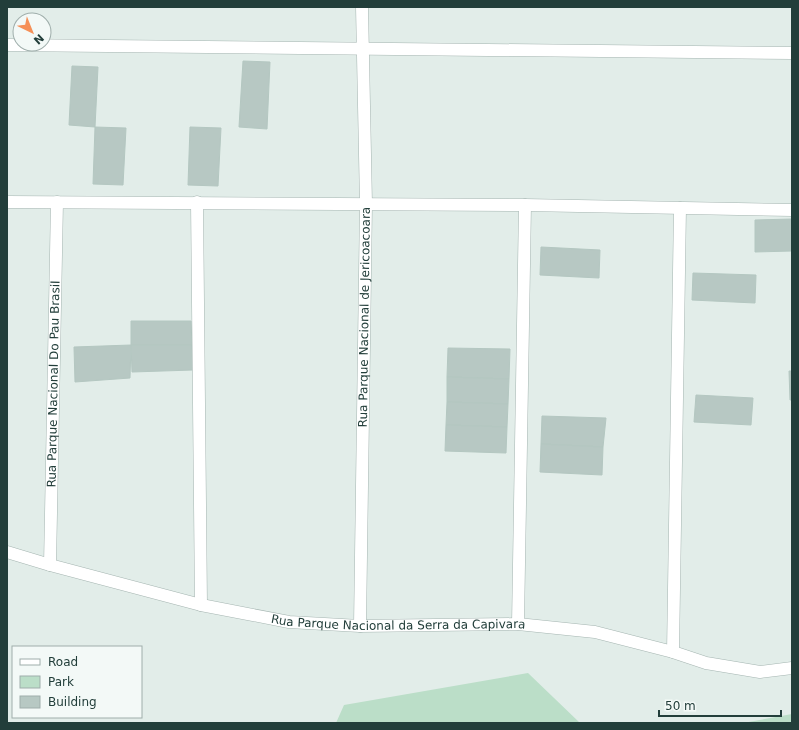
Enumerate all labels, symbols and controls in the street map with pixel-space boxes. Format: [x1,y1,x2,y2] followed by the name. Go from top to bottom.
[12,12,52,52] north arrow
[31,31,46,47] text: N
[356,207,373,427] street label: Rua Parque Nacional de Jericoacoara
[44,280,62,488] street label: Rua Parque Nacional Do Pau Brasil
[270,612,526,633] street label: Rua Parque Nacional da Serra da Capivara
[12,646,142,718] legend
[48,655,78,669] text: Road
[48,675,74,689] text: Park
[659,692,781,718] scale bar
[48,695,97,709] text: Building
[665,699,696,713] text: 50 m

